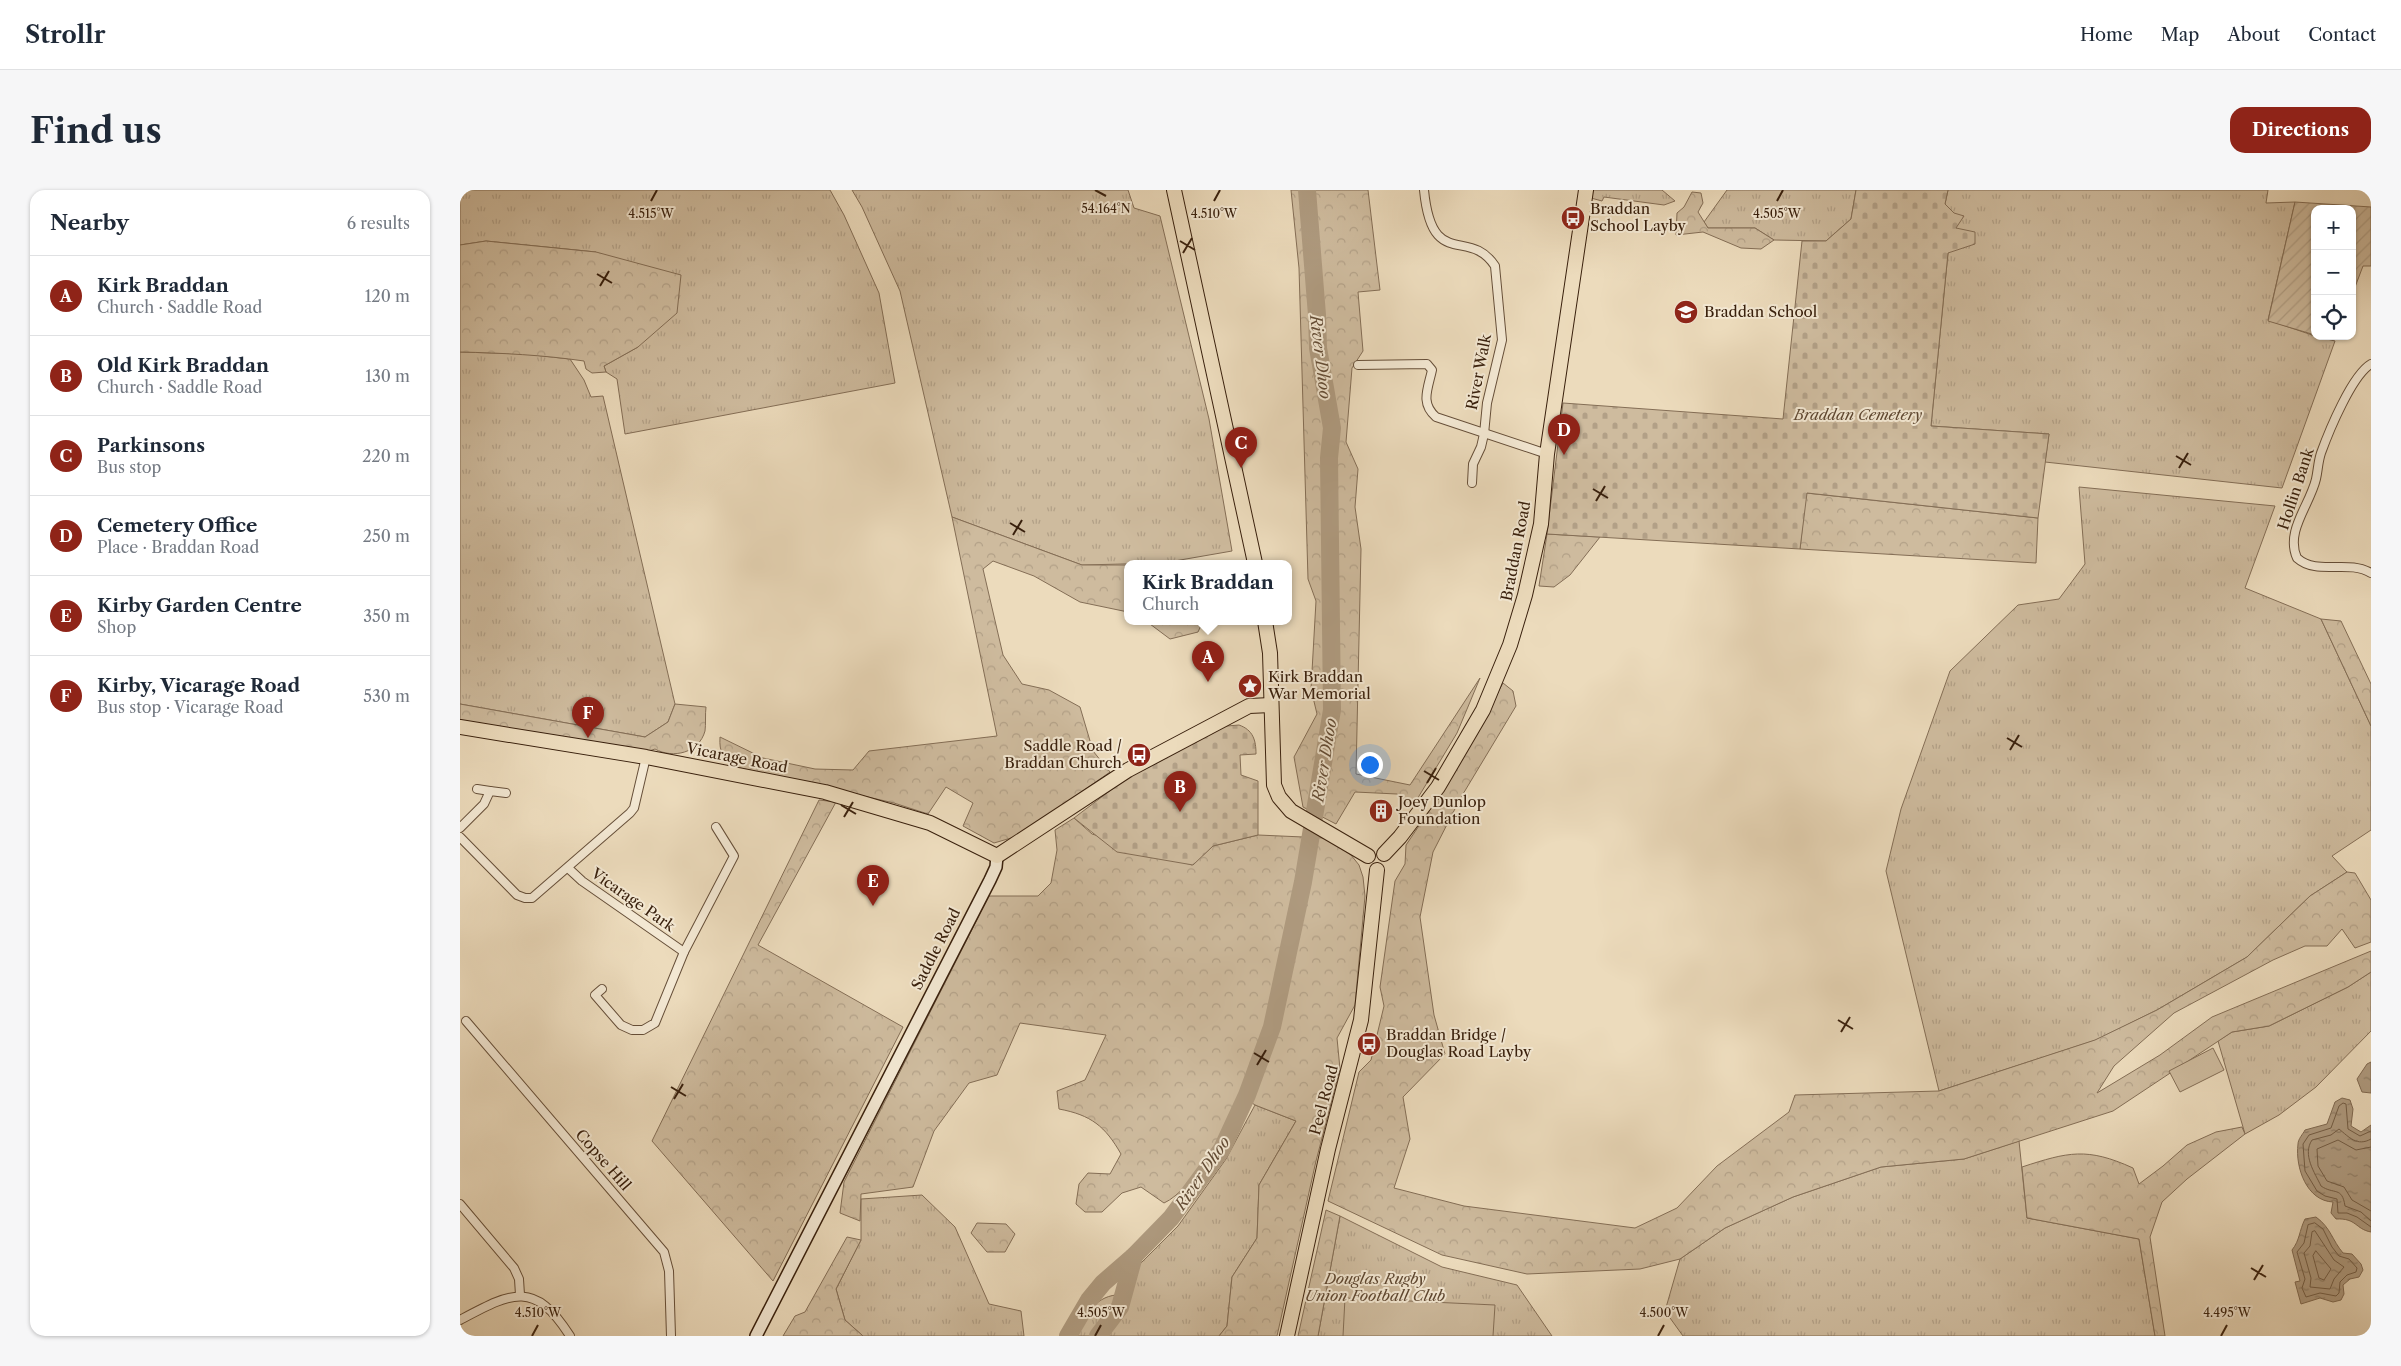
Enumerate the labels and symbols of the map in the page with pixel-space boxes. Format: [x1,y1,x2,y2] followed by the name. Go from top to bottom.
[1590,199,1687,235] place label: Braddan School Layby
[1081,201,1131,216] text: 54.164°N
[1560,205,1586,231] bus stop icon: Braddan School Layby
[628,206,675,221] text: 4.515°W
[1191,206,1238,221] text: 4.510°W
[1753,206,1802,221] text: 4.505°W
[1673,299,1699,325] school or university icon: Braddan School
[1704,302,1818,321] place label: Braddan School
[1306,312,1336,400] water label: River Dhoo
[1462,331,1495,412] street label: River Walk
[1793,405,1923,424] park label: Braddan Cemetery
[1548,414,1580,455] pin: D
[1225,427,1257,468] pin: C
[2273,444,2318,532] street label: Hollin Bank
[1497,499,1534,602] street label: Braddan Road
[1192,641,1224,682] pin: A
[1267,667,1371,703] place label: Kirk Braddan War Memorial
[1237,673,1263,699] place icon: Kirk Braddan War Memorial
[572,697,604,738] pin: F
[1307,717,1341,805] water label: River Dhoo
[1004,736,1123,772] place label: Saddle Road / Braddan Church
[684,738,789,777] street label: Vicarage Road
[1126,742,1152,768] bus stop icon: Saddle Road / Braddan Church
[1357,752,1383,778] your location
[1164,771,1196,812] pin: B
[1396,792,1486,828] place label: Joey Dunlop Foundation
[1368,798,1394,824] building icon: Joey Dunlop Foundation
[587,863,680,936] street label: Vicarage Park
[857,865,889,906] pin: E
[907,905,964,993] street label: Saddle Road
[1386,1025,1532,1061] place label: Braddan Bridge / Douglas Road Layby
[1356,1031,1382,1057] bus stop icon: Braddan Bridge / Douglas Road Layby
[1305,1063,1342,1137] street label: Peel Road
[572,1125,636,1195] street label: Copse Hill
[1169,1132,1234,1215] water label: River Dhoo
[1305,1269,1445,1305] park label: Douglas Rugby Union Football Club
[515,1305,562,1320] text: 4.510°W
[1077,1305,1126,1320] text: 4.505°W
[1640,1305,1689,1320] text: 4.500°W
[2203,1305,2252,1320] text: 4.495°W

